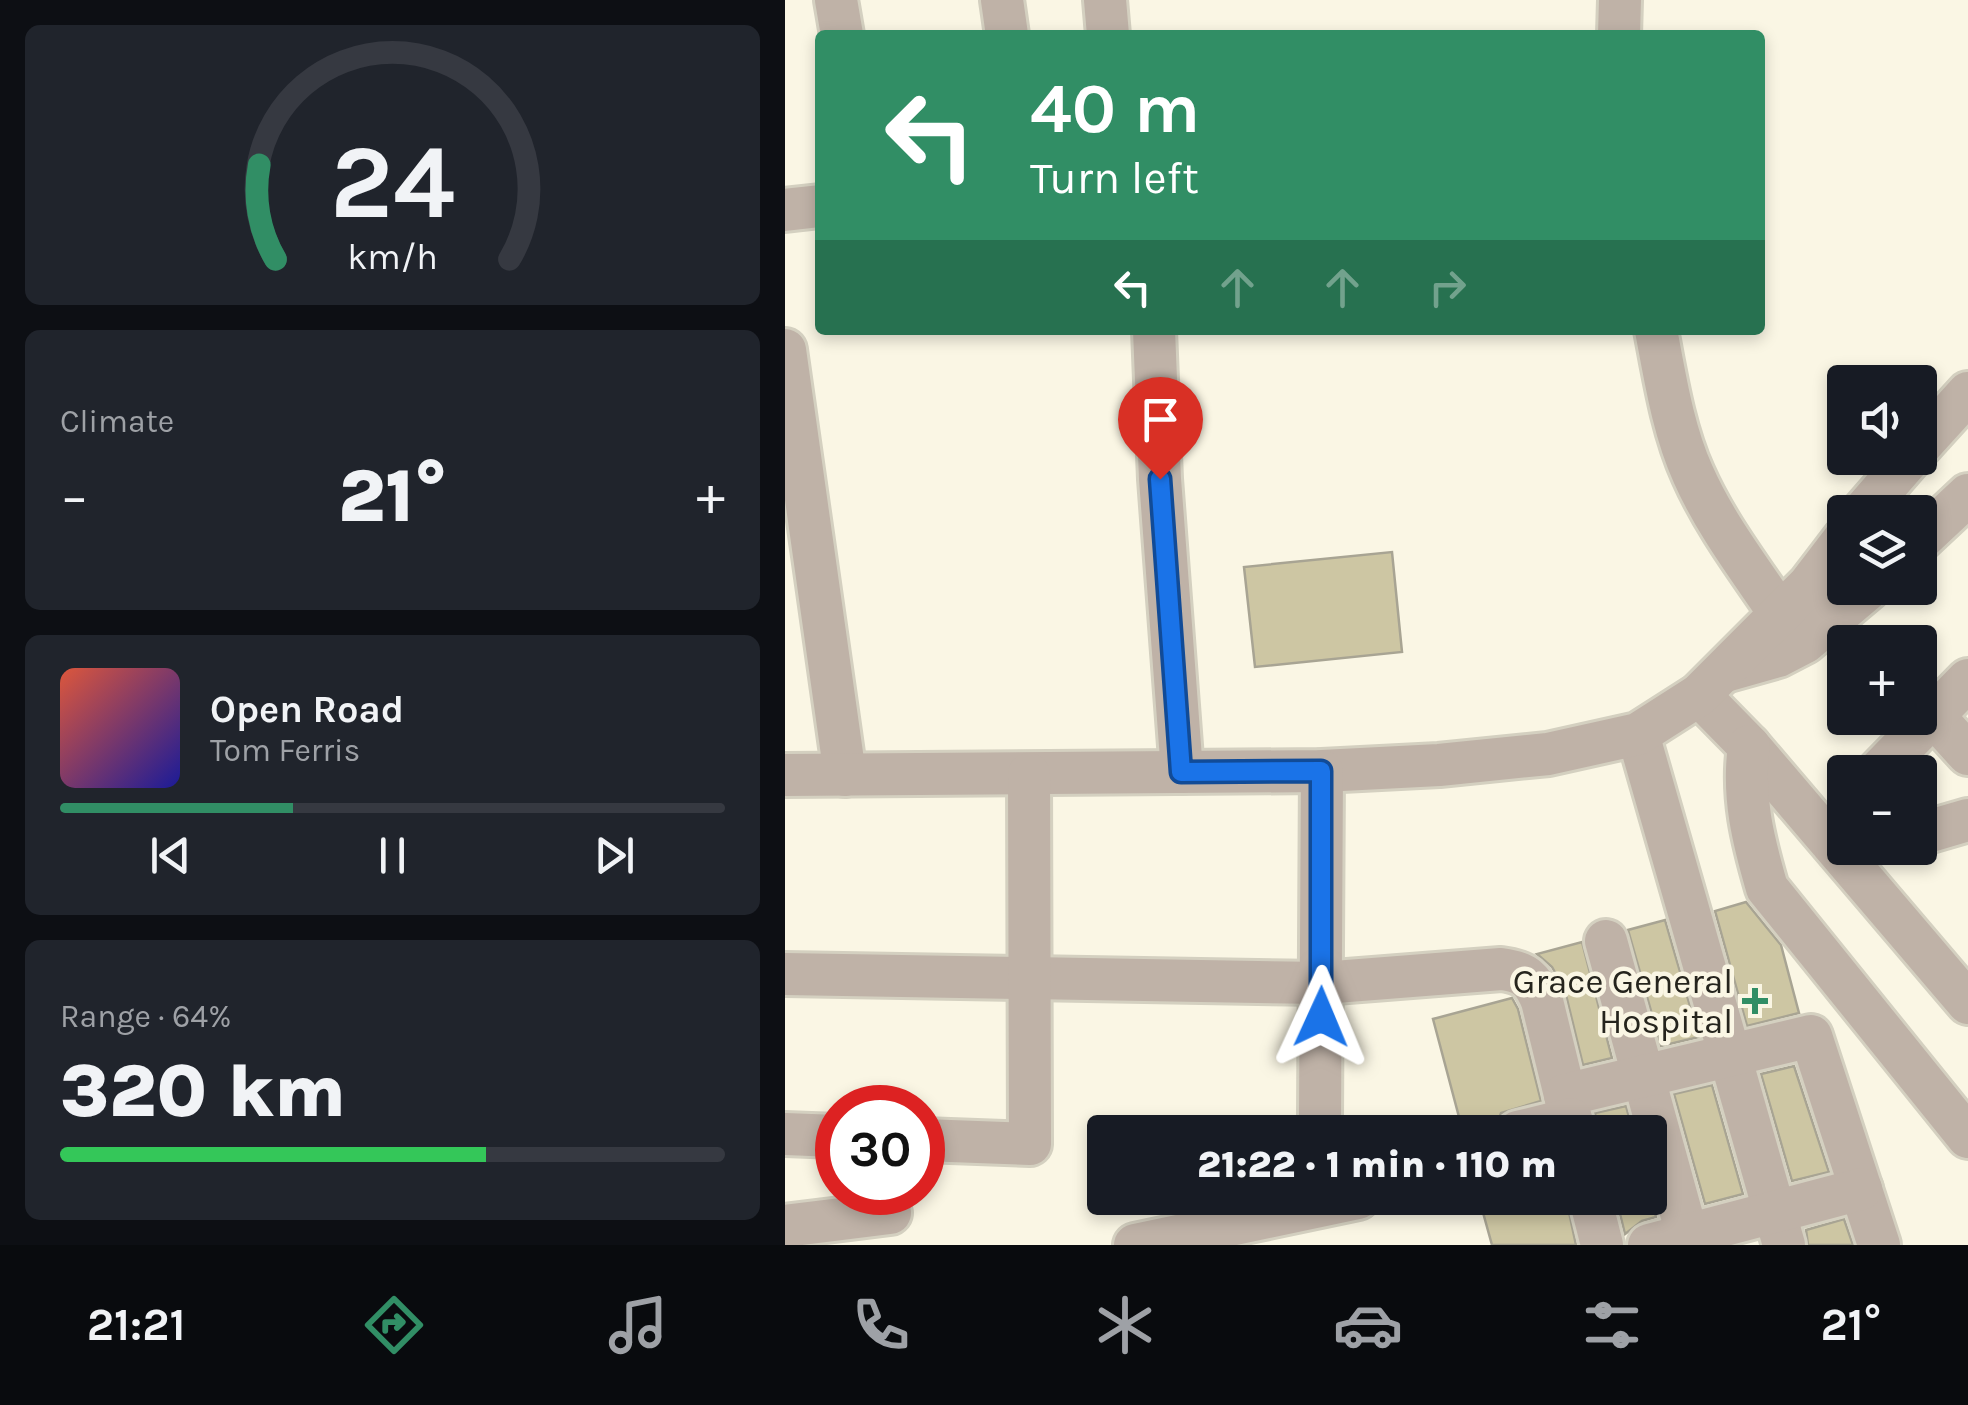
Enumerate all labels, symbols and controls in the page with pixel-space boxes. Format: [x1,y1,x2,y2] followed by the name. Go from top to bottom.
[1030,68,1200,150] text: 40 m
[865,70,995,200] icon: left
[330,122,455,243] text: 24
[1030,152,1199,204] text: Turn left
[347,236,438,278] text: km/h
[1105,260,1160,315] icon: left
[1210,260,1265,315] icon: ahead
[1315,260,1370,315] icon: ahead
[1420,260,1475,315] icon: right
[1827,365,1937,865] map controls
[1827,365,1937,475] button: sound
[1118,377,1203,480] pin
[1133,392,1188,447] icon: arrive
[60,403,174,440] text: Climate
[338,452,447,540] text: 21°
[60,464,89,528] text: −
[696,464,725,528] text: +
[1827,495,1937,605] button: layers
[1827,625,1937,735] button: +
[210,687,404,732] text: Open Road
[210,732,360,769] text: Tom Ferris
[1827,755,1937,865] button: −
[143,828,198,883] icon: previous
[365,828,420,883] icon: pause
[587,828,642,883] icon: next
[1513,961,1733,1042] place label: Grace General Hospital
[1269,965,1373,1069] position arrow
[1742,988,1768,1014] marker: Grace General Hospital
[60,998,231,1035] text: Range · 64%
[60,1047,346,1135] text: 320 km
[815,1085,945,1215] speed limit sign: 30
[1197,1142,1557,1187] text: 21:22 · 1 min · 110 m
[359,1290,429,1360] icon: directions
[603,1290,673,1360] icon: music
[846,1290,916,1360] icon: phone
[1090,1290,1160,1360] icon: climate
[1333,1290,1403,1360] icon: car
[1577,1290,1647,1360] icon: filters
[87,1299,185,1351] text: 21:21
[1820,1299,1881,1351] text: 21°

